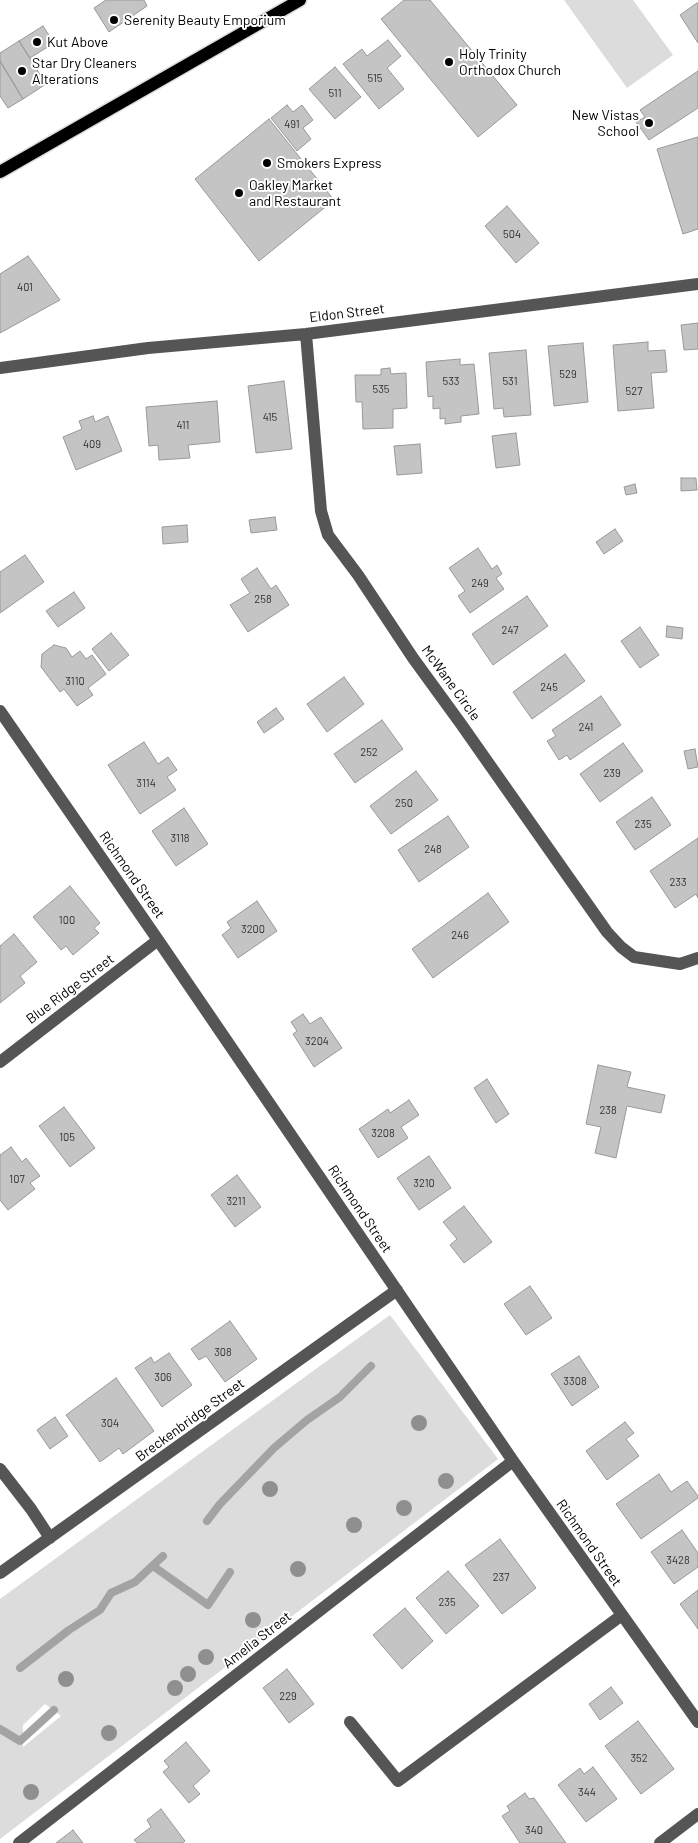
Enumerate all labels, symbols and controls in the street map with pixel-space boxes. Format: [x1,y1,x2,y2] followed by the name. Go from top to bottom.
[124,12,286,28] place label: Serenity Beauty Emporium
[108,14,120,26] marker: Serenity Beauty Emporium
[47,34,108,50] place label: Kut Above
[31,36,43,48] marker: Kut Above
[459,46,561,78] place label: Holy Trinity Orthodox Church
[32,55,137,88] place label: Star Dry Cleaners Alterations
[443,56,455,68] marker: Holy Trinity Orthodox Church
[16,65,28,77] marker: Star Dry Cleaners Alterations
[368,71,382,85] house number: 515
[328,86,342,100] house number: 511
[572,107,639,140] place label: New Vistas School
[284,117,300,131] house number: 491
[643,117,655,129] marker: New Vistas School
[277,155,382,171] place label: Smokers Express
[261,157,273,169] marker: Smokers Express
[249,177,341,210] place label: Oakley Market and Restaurant
[233,187,245,199] marker: Oakley Market and Restaurant
[503,227,521,241] house number: 504
[17,280,33,294] house number: 401
[308,300,386,326] street label: Eldon Street
[559,367,577,381] house number: 529
[443,374,459,388] house number: 533
[502,374,518,388] house number: 531
[373,382,389,396] house number: 535
[626,384,642,398] house number: 527
[263,410,277,424] house number: 415
[177,418,189,432] house number: 411
[83,437,101,451] house number: 409
[471,576,489,590] house number: 249
[254,592,272,606] house number: 258
[502,623,518,637] house number: 247
[418,642,484,724] street label: McWane Circle
[65,674,85,688] house number: 3110
[540,680,558,694] house number: 245
[579,720,593,734] house number: 241
[360,745,378,759] house number: 252
[603,766,621,780] house number: 239
[136,776,156,790] house number: 3114
[395,796,413,810] house number: 250
[634,817,652,831] house number: 235
[96,828,168,922] street label: Richmond Street
[170,831,190,845] house number: 3118
[424,842,442,856] house number: 248
[669,875,687,889] house number: 233
[59,913,75,927] house number: 100
[241,922,265,936] house number: 3200
[451,928,469,942] house number: 246
[23,951,117,1027] street label: Blue Ridge Street
[305,1034,329,1048] house number: 3204
[599,1103,617,1117] house number: 238
[371,1126,395,1140] house number: 3208
[59,1130,75,1144] house number: 105
[324,1162,396,1256] street label: Richmond Street
[9,1172,25,1186] house number: 107
[413,1176,435,1190] house number: 3210
[226,1194,246,1208] house number: 3211
[214,1345,232,1359] house number: 308
[154,1370,172,1384] house number: 306
[563,1374,587,1388] house number: 3308
[132,1375,248,1465] street label: Breckenbridge Street
[101,1416,119,1430] house number: 304
[553,1496,625,1590] street label: Richmond Street
[666,1553,690,1567] house number: 3428
[493,1570,509,1584] house number: 237
[438,1595,456,1609] house number: 235
[219,1608,295,1672] street label: Amelia Street
[279,1689,297,1703] house number: 229
[630,1751,648,1765] house number: 352
[578,1785,596,1799] house number: 344
[525,1823,543,1837] house number: 340

